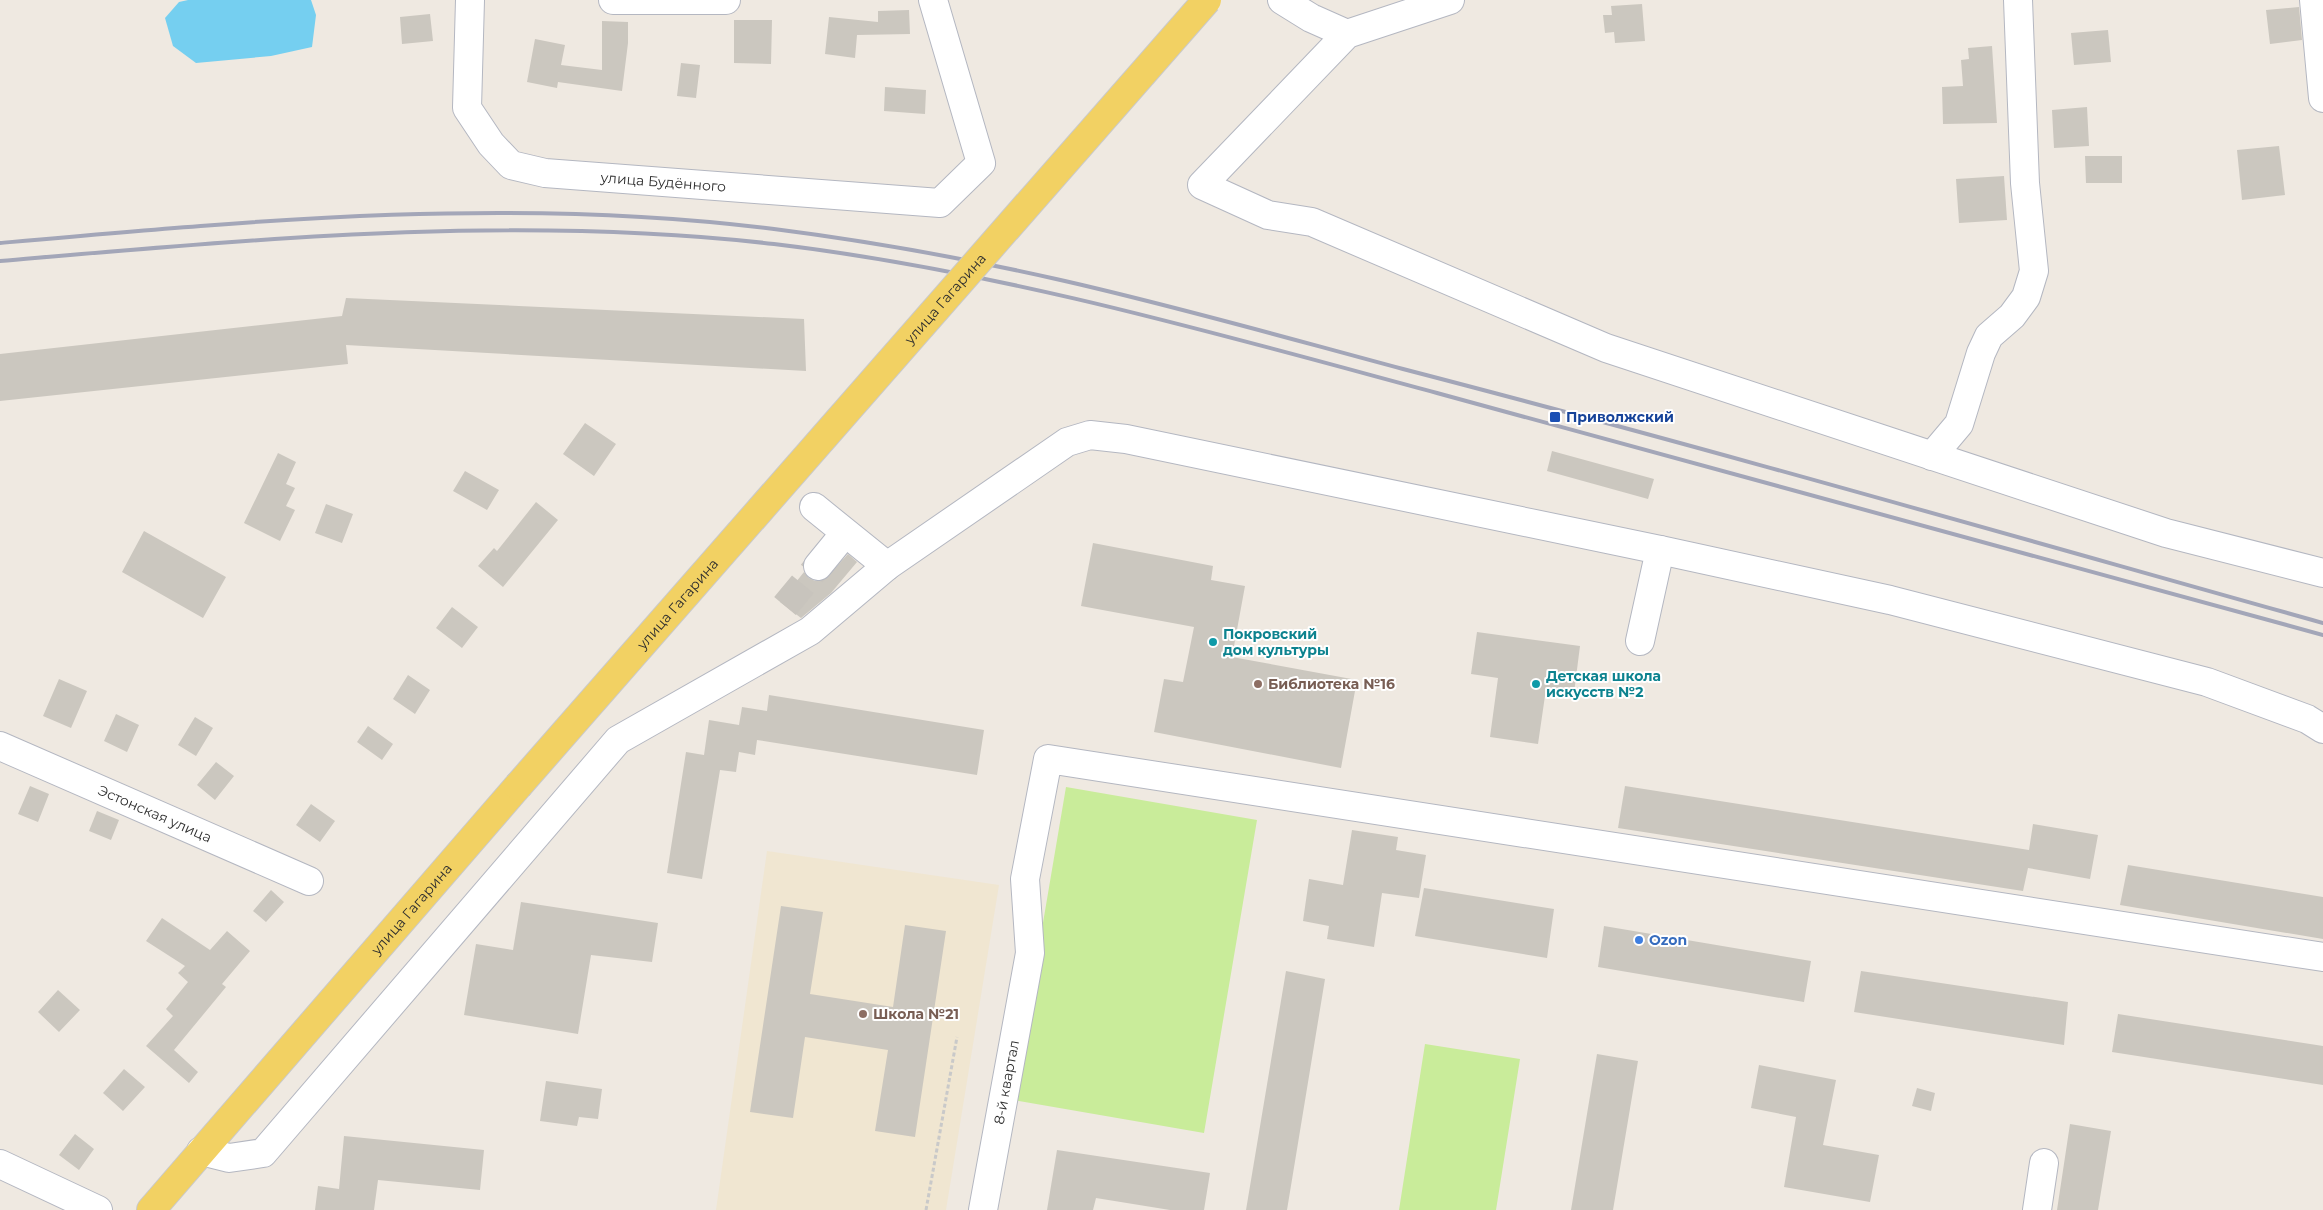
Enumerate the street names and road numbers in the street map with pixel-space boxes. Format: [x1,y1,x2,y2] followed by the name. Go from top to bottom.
[599,168,727,196] street label: улица Будённого
[900,250,990,349] street label: улица Гагарина
[632,555,722,654] street label: улица Гагарина
[95,781,214,846] street label: Эстонская улица
[366,860,456,959] street label: улица Гагарина
[990,1038,1023,1126] street label: 8-й квартал

